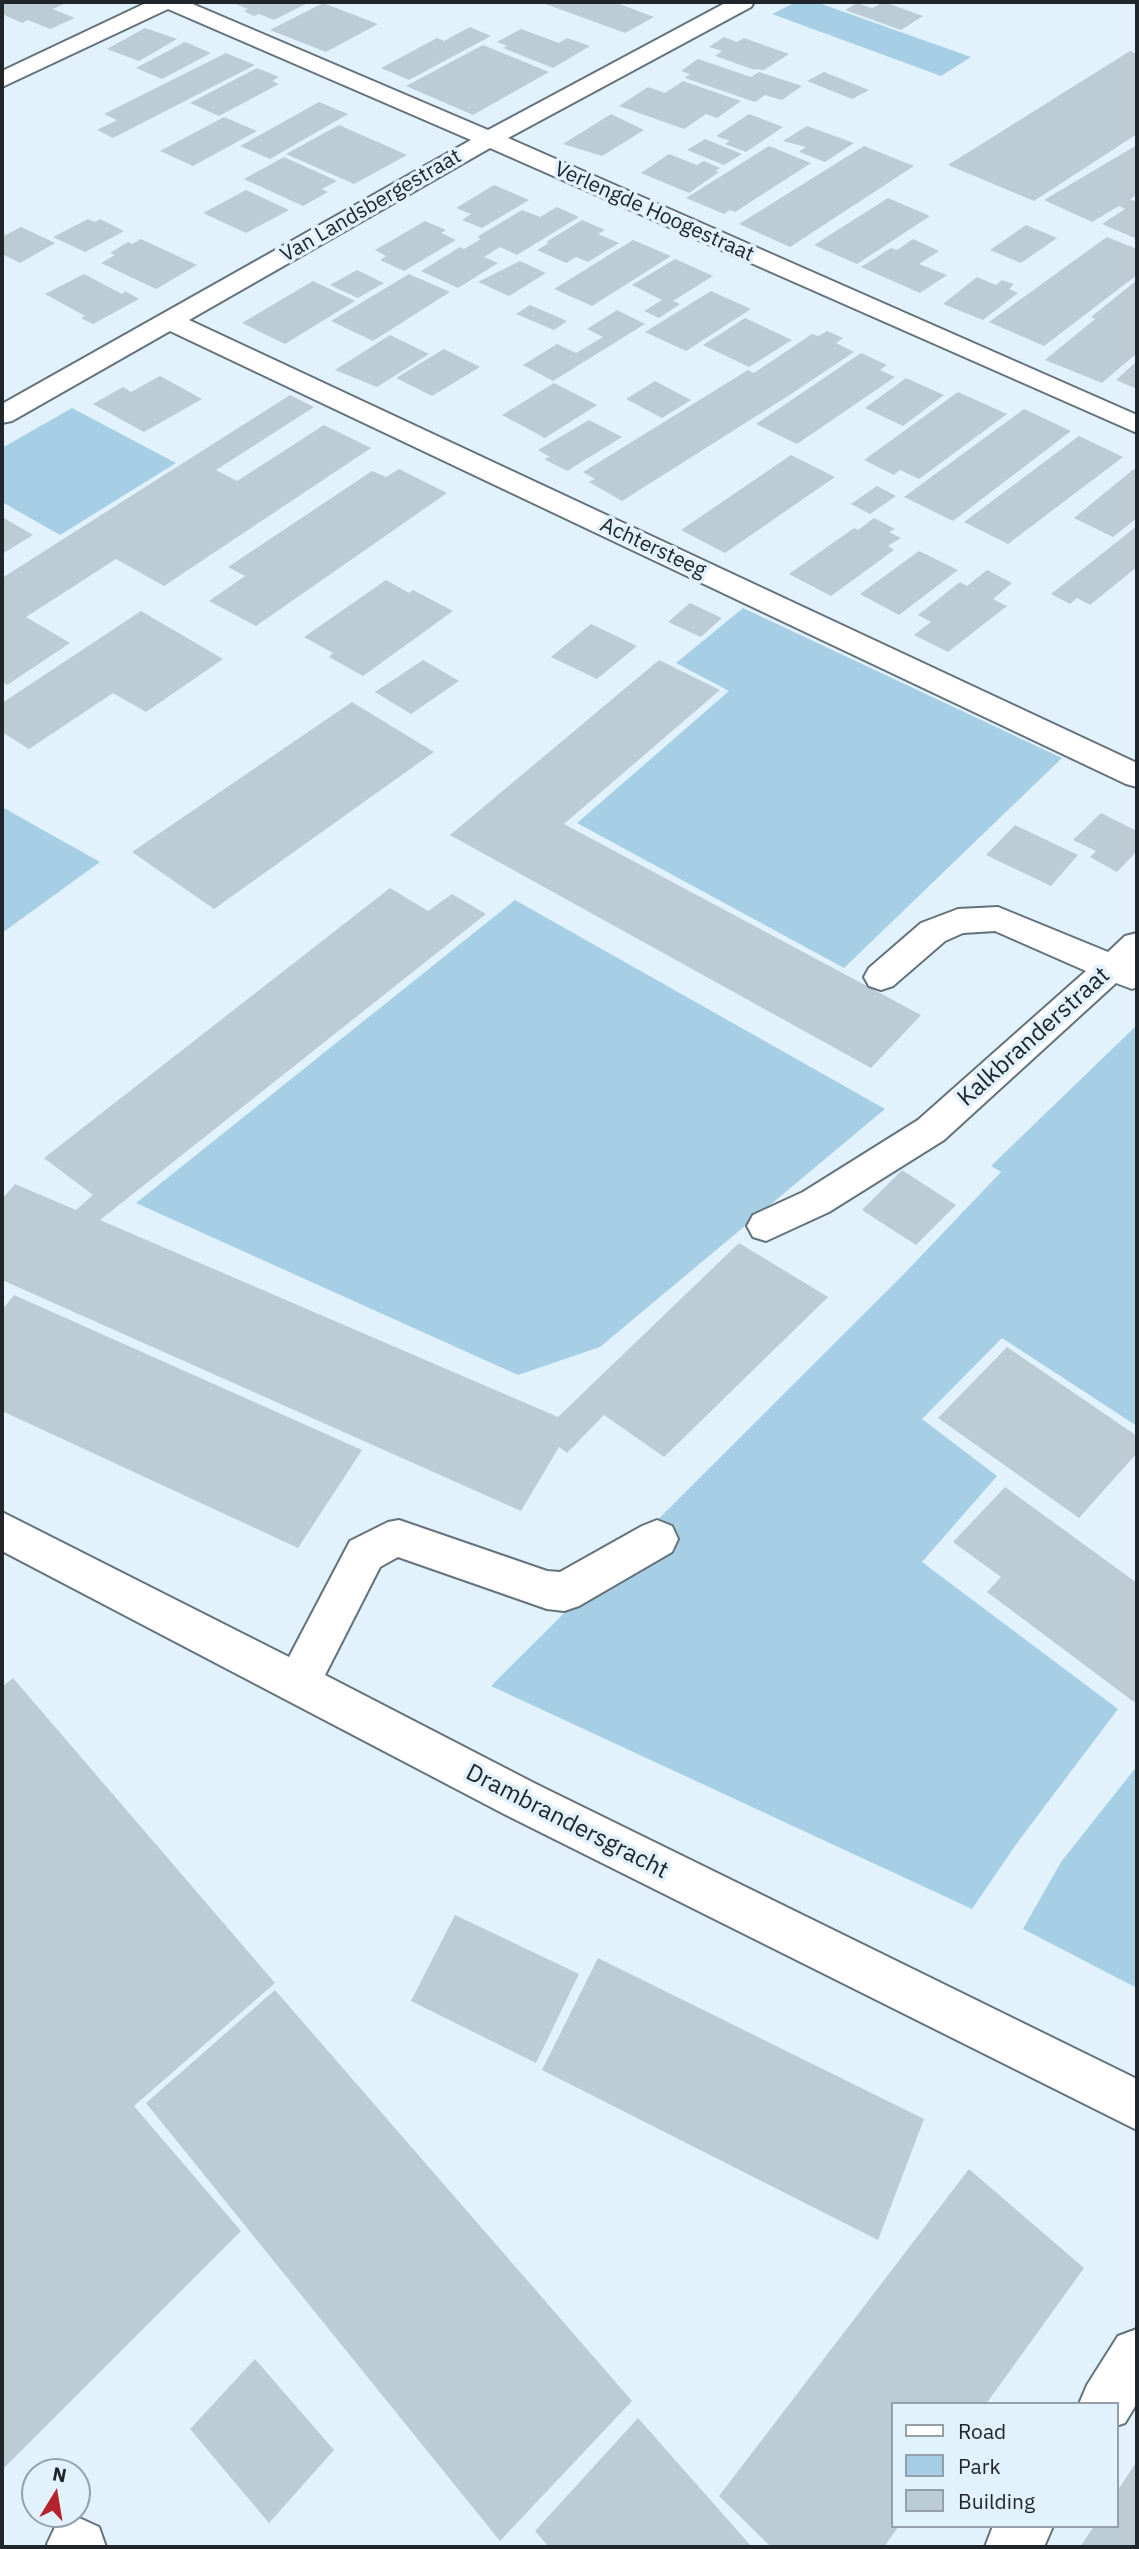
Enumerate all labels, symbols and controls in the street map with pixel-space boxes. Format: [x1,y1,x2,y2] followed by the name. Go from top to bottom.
[276,144,466,268] street label: Van Landsbergestraat
[550,157,758,267] street label: Verlengde Hoogestraat
[596,512,710,584] street label: Achtersteeg
[952,961,1116,1113] street label: Kalkbranderstraat
[461,1758,673,1886] street label: Drambrandersgracht
[890,2402,1118,2528] legend
[958,2417,1006,2445] text: Road
[958,2452,1001,2480] text: Park
[21,2458,91,2528] north arrow
[51,2461,69,2487] text: N
[958,2487,1035,2515] text: Building

